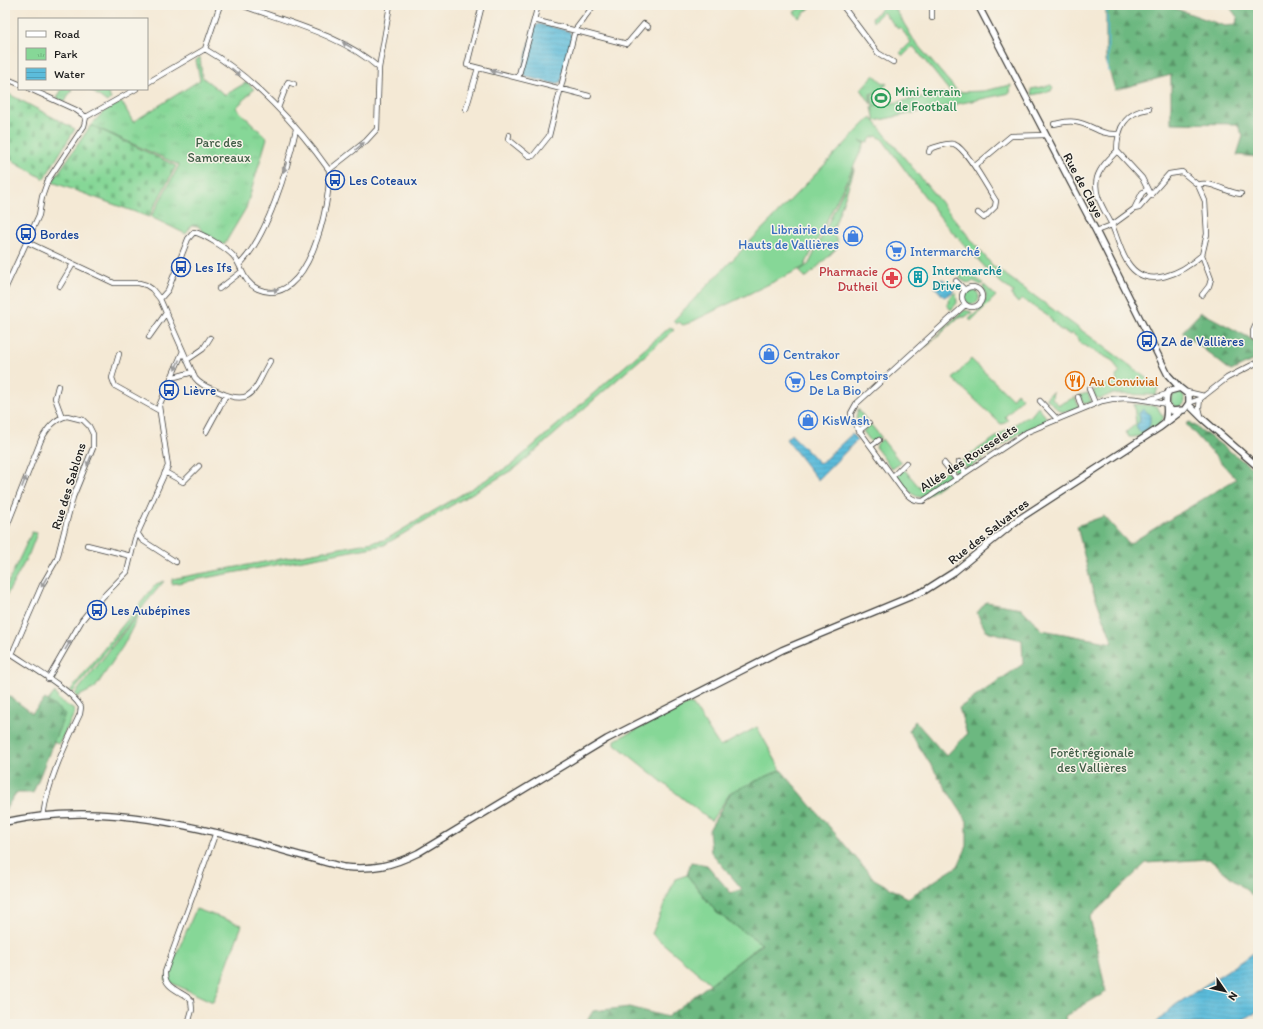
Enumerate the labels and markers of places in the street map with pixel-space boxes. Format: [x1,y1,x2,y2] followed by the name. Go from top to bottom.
[895,84,961,114] place label: Mini terrain de Football
[870,87,892,109] sports icon: Mini terrain de Football
[324,169,346,191] bus stop icon: Les Coteaux
[349,173,417,188] place label: Les Coteaux
[738,222,839,252] place label: Librairie des Hauts de Vallières
[15,223,37,245] bus stop icon: Bordes
[842,225,864,247] shop icon: Librairie des Hauts de Vallières
[40,227,79,242] place label: Bordes
[885,240,907,262] supermarket icon: Intermarché
[910,244,980,259] place label: Intermarché
[170,256,192,278] bus stop icon: Les Ifs
[195,260,232,275] place label: Les Ifs
[932,263,1002,293] place label: Intermarché Drive
[819,264,878,294] place label: Pharmacie Dutheil
[907,266,929,288] building icon: Intermarché Drive
[881,267,903,289] pharmacy icon: Pharmacie Dutheil
[1136,330,1158,352] bus stop icon: ZA de Vallières
[1161,334,1244,349] place label: ZA de Vallières
[758,343,780,365] shop icon: Centrakor
[783,347,840,362] place label: Centrakor
[809,368,889,398] place label: Les Comptoirs De La Bio
[1064,370,1086,392] restaurant icon: Au Convivial
[784,371,806,393] supermarket icon: Les Comptoirs De La Bio
[1089,374,1159,389] place label: Au Convivial
[158,379,180,401] bus stop icon: Lièvre
[183,383,216,398] place label: Lièvre
[797,409,819,431] shop icon: KisWash
[822,413,870,428] place label: KisWash
[86,599,108,621] bus stop icon: Les Aubépines
[111,603,191,618] place label: Les Aubépines

